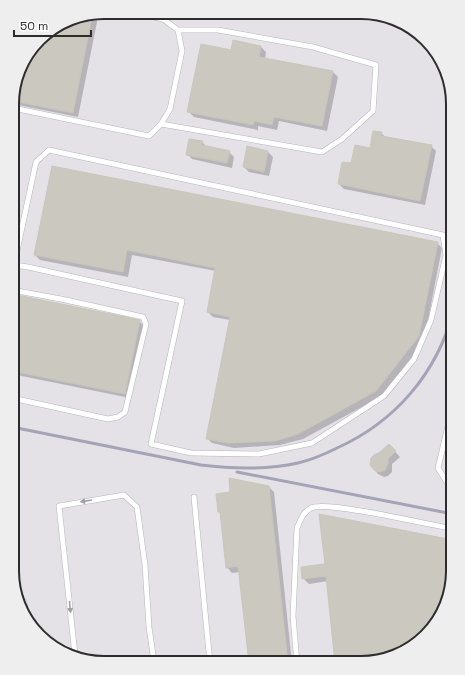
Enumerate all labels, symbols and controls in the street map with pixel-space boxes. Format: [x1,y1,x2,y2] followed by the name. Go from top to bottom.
[14,12,91,38] scale bar
[20,18,48,34] text: 50 m
[80,498,92,504] one-way arrow
[67,601,73,613] one-way arrow

